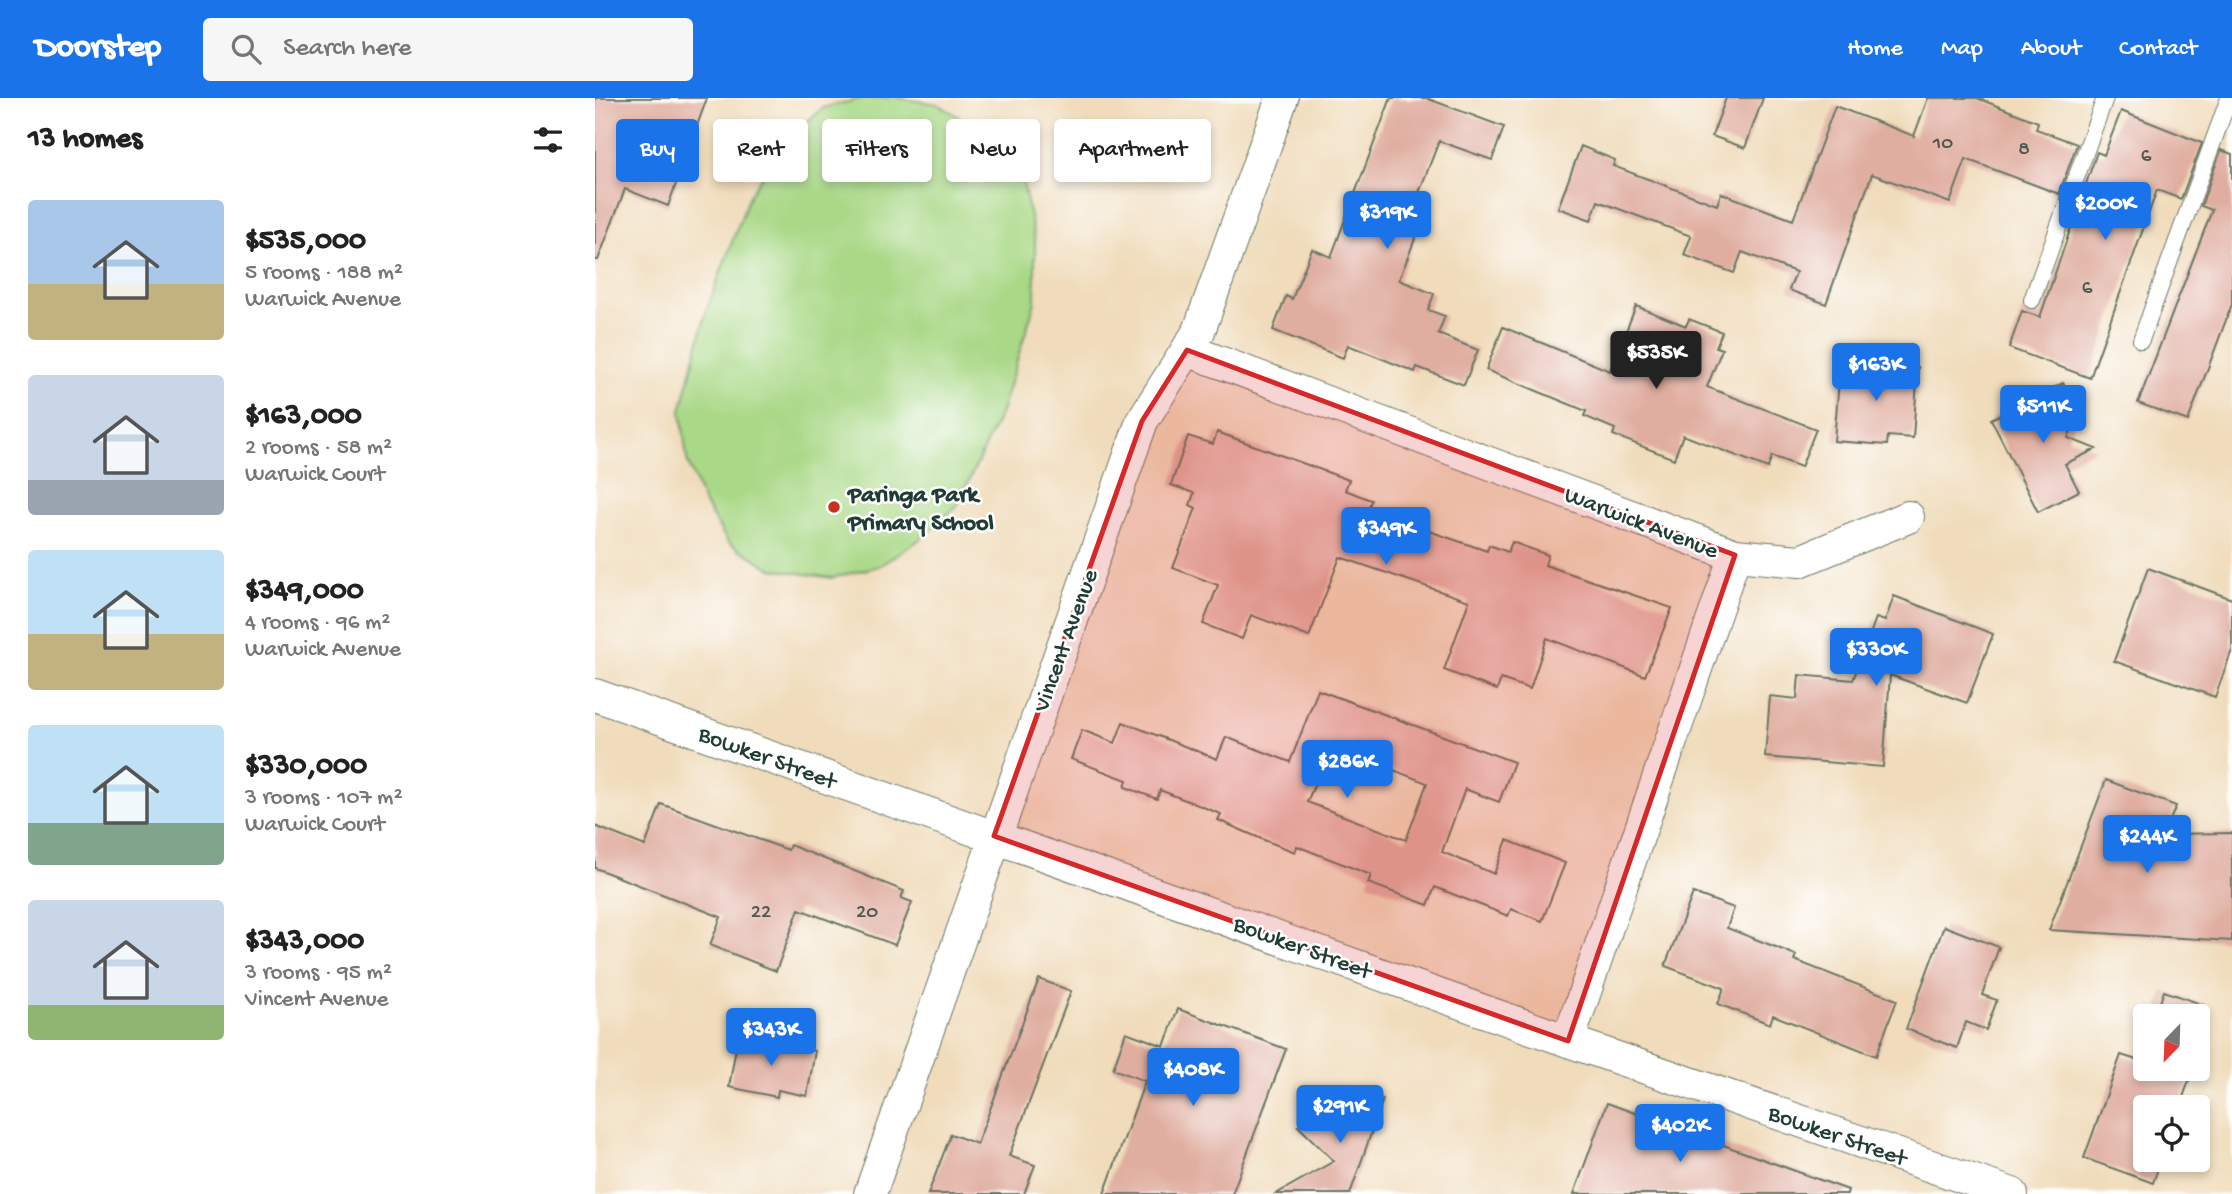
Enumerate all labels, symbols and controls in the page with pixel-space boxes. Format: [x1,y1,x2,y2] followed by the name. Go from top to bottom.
[203,18,693,81] search box
[35,30,161,68] text: Doorstep
[227,30,265,68] icon: search
[283,34,411,65] text: Search here
[1847,35,1903,64] text: Home
[1941,35,1983,64] text: Map
[2021,35,2081,64] text: About
[2119,35,2197,64] text: Contact
[616,119,699,182] chip: Buy
[713,119,808,182] chip: Rent
[822,119,932,182] chip: Filters
[946,119,1040,182] chip: New
[1054,119,1211,182] chip: Apartment
[529,121,567,159] icon: filters
[28,123,142,158] text: 13 homes
[1932,132,1953,157] house number: 10
[2018,138,2030,163] house number: 8
[2141,145,2152,170] house number: 6
[2056,183,2154,242] pin: $200K
[2075,191,2135,218] text: $200K
[1338,192,1436,251] pin: $319K
[1359,200,1415,227] text: $319K
[245,225,366,260] text: $535,000
[84,228,168,312] icon: home
[245,260,403,287] text: 5 rooms · 188 m²
[2082,277,2093,302] house number: 6
[245,287,401,314] text: Warwick Avenue
[1607,331,1705,391] pin: $535K
[1626,340,1686,367] text: $535K
[1827,344,1925,403] pin: $163K
[1848,352,1904,379] text: $163K
[1994,386,2092,445] pin: $511K
[2016,394,2070,421] text: $511K
[245,400,362,435] text: $163,000
[84,403,168,487] icon: home
[245,435,392,462] text: 2 rooms · 58 m²
[245,462,385,489] text: Warwick Court
[846,482,994,539] place label: Paringa Park Primary School
[1560,482,1722,567] street label: Warwick Avenue
[826,499,842,515] marker: Paringa Park Primary School
[1337,508,1435,567] pin: $349K
[1357,516,1415,543] text: $349K
[1028,565,1107,717] street label: Vincent Avenue
[245,575,364,610] text: $349,000
[84,578,168,662] icon: home
[245,610,390,637] text: 4 rooms · 96 m²
[1827,628,1925,688] pin: $330K
[245,637,401,664] text: Warwick Avenue
[1846,637,1906,664] text: $330K
[693,721,842,798] street label: Bowker Street
[1298,740,1396,800] pin: $286K
[1318,749,1376,776] text: $286K
[245,750,367,785] text: $330,000
[84,753,168,837] icon: home
[245,785,403,812] text: 3 rooms · 107 m²
[245,812,385,839] text: Warwick Court
[2098,816,2196,875] pin: $244K
[2119,824,2175,851] text: $244K
[751,901,771,926] house number: 22
[856,901,878,926] house number: 20
[1228,911,1377,988] street label: Bowker Street
[245,925,364,960] text: $343,000
[84,928,168,1012] icon: home
[245,960,392,987] text: 3 rooms · 95 m²
[245,987,388,1014] text: Vincent Avenue
[2133,1004,2210,1082] north arrow
[2133,1004,2210,1172] map controls
[722,1009,820,1068] pin: $343K
[742,1017,800,1044] text: $343K
[1144,1048,1242,1108] pin: $408K
[1163,1057,1223,1084] text: $408K
[1291,1086,1389,1145] pin: $291K
[1312,1094,1368,1121] text: $291K
[2133,1095,2210,1172] button: locate
[1763,1100,1912,1175] street label: Bowker Street
[1631,1104,1729,1164] pin: $402K
[1651,1113,1709,1140] text: $402K

